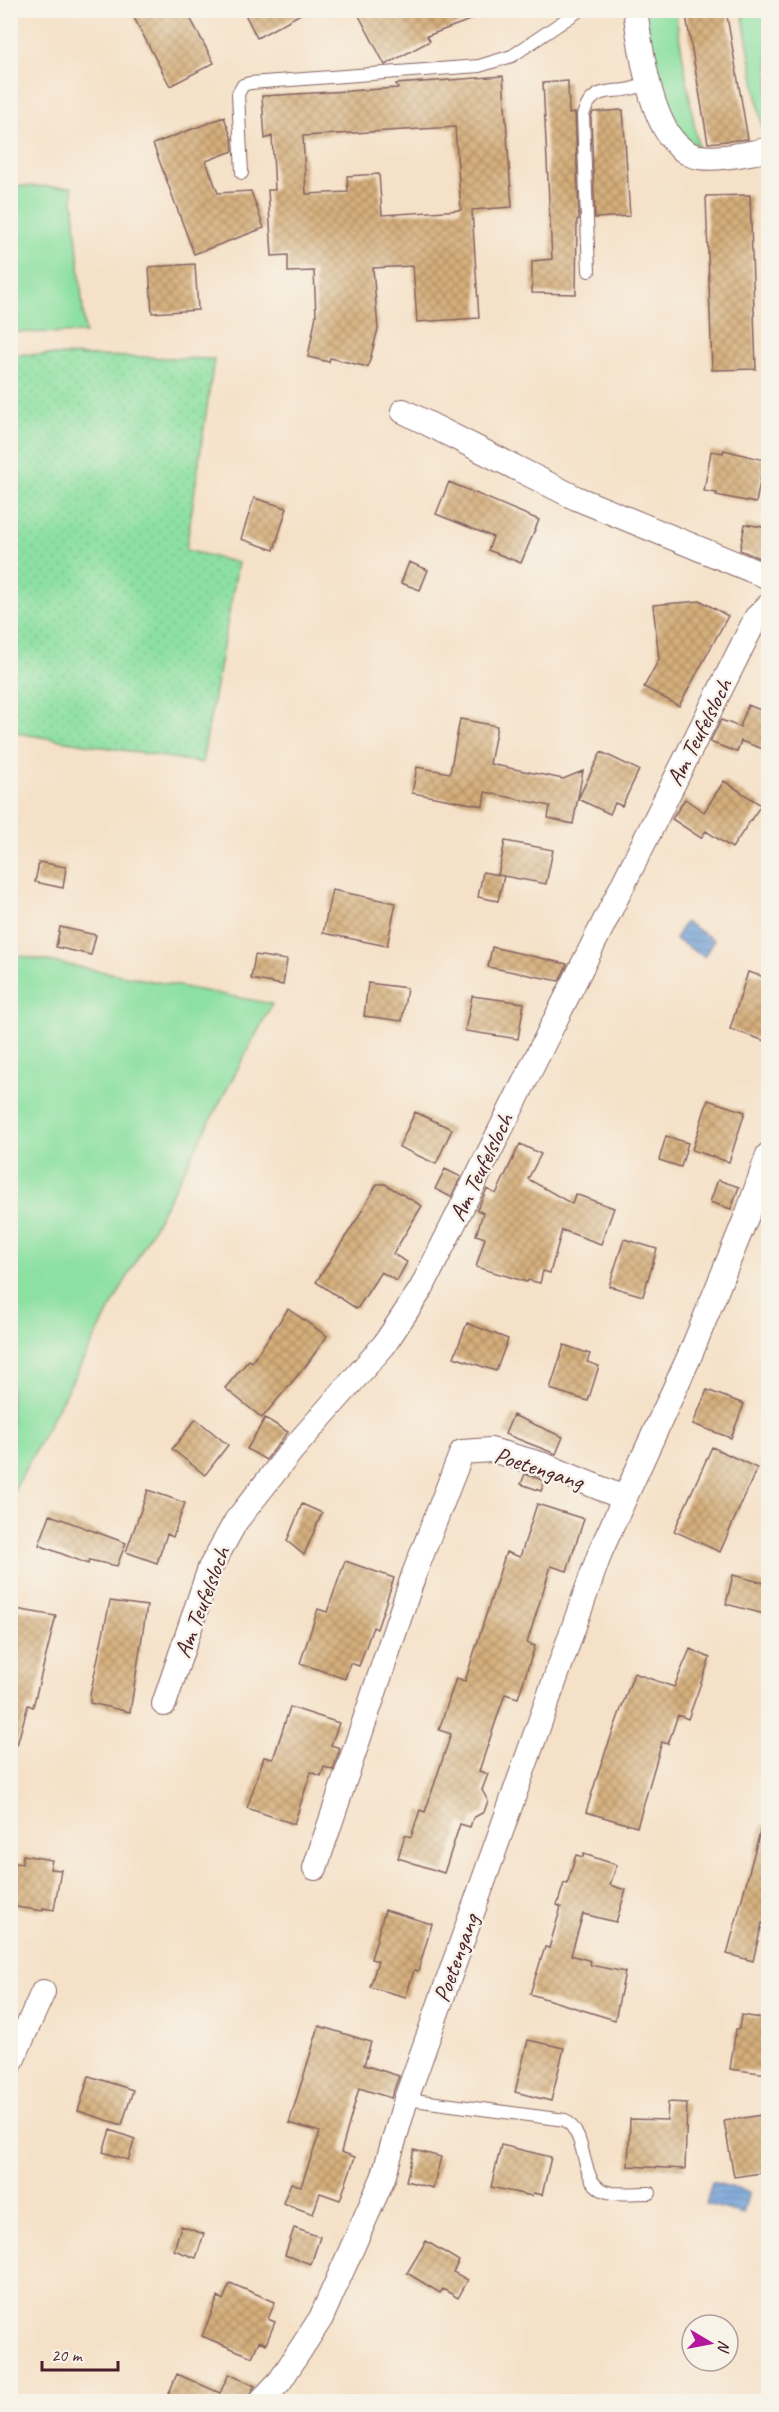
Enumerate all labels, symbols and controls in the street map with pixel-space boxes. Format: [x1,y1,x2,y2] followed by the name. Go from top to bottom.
[659,672,740,791] street label: Am Teufelsloch
[442,1106,521,1226] street label: Am Teufelsloch
[491,1440,590,1497] street label: Poetengang
[167,1541,238,1662] street label: Am Teufelsloch
[426,1908,487,2006] street label: Poetengang
[680,2313,740,2373] north arrow
[42,2334,118,2372] scale bar
[713,2339,734,2355] text: N
[51,2344,84,2366] text: 20 m

